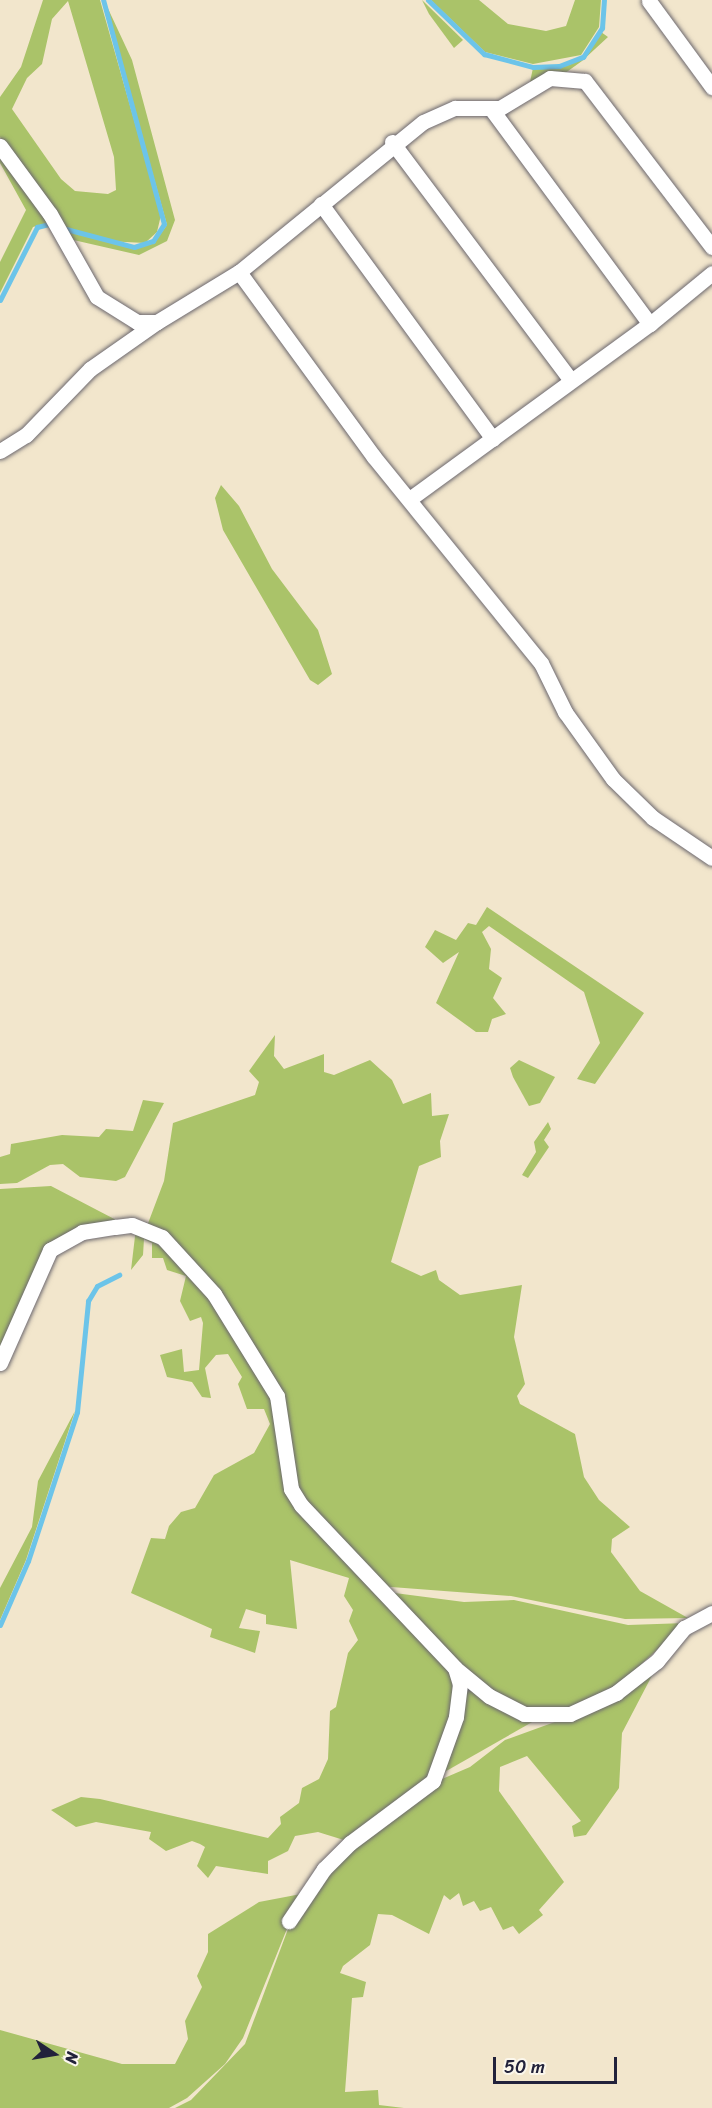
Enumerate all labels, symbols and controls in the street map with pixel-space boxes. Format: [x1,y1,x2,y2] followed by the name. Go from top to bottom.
[24,2024,84,2084] north arrow
[496,2045,620,2083] scale bar
[57,2049,87,2066] text: N
[504,2051,545,2083] text: 50 m

